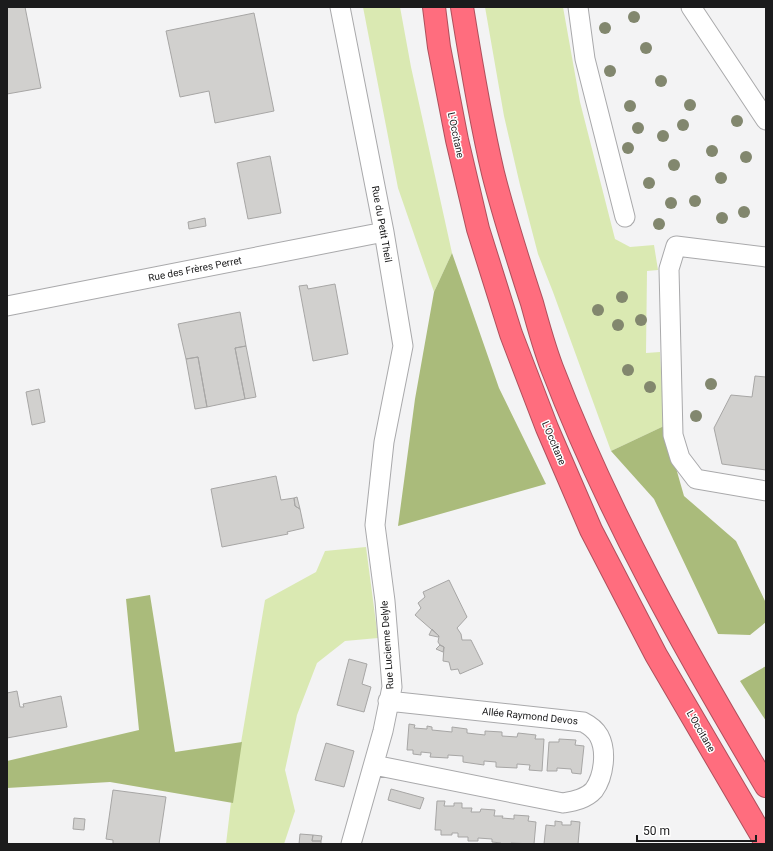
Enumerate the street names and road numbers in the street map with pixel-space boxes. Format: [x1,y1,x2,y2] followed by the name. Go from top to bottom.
[446,111,466,159] street label: L'Occitane
[370,185,394,263] street label: Rue du Petit Theil
[147,255,243,283] street label: Rue des Frères Perret
[540,419,568,467] street label: L'Occitane
[378,600,396,690] street label: Rue Lucienne Delyle
[482,705,578,727] street label: Allée Raymond Devos
[685,708,717,754] street label: L'Occitane

